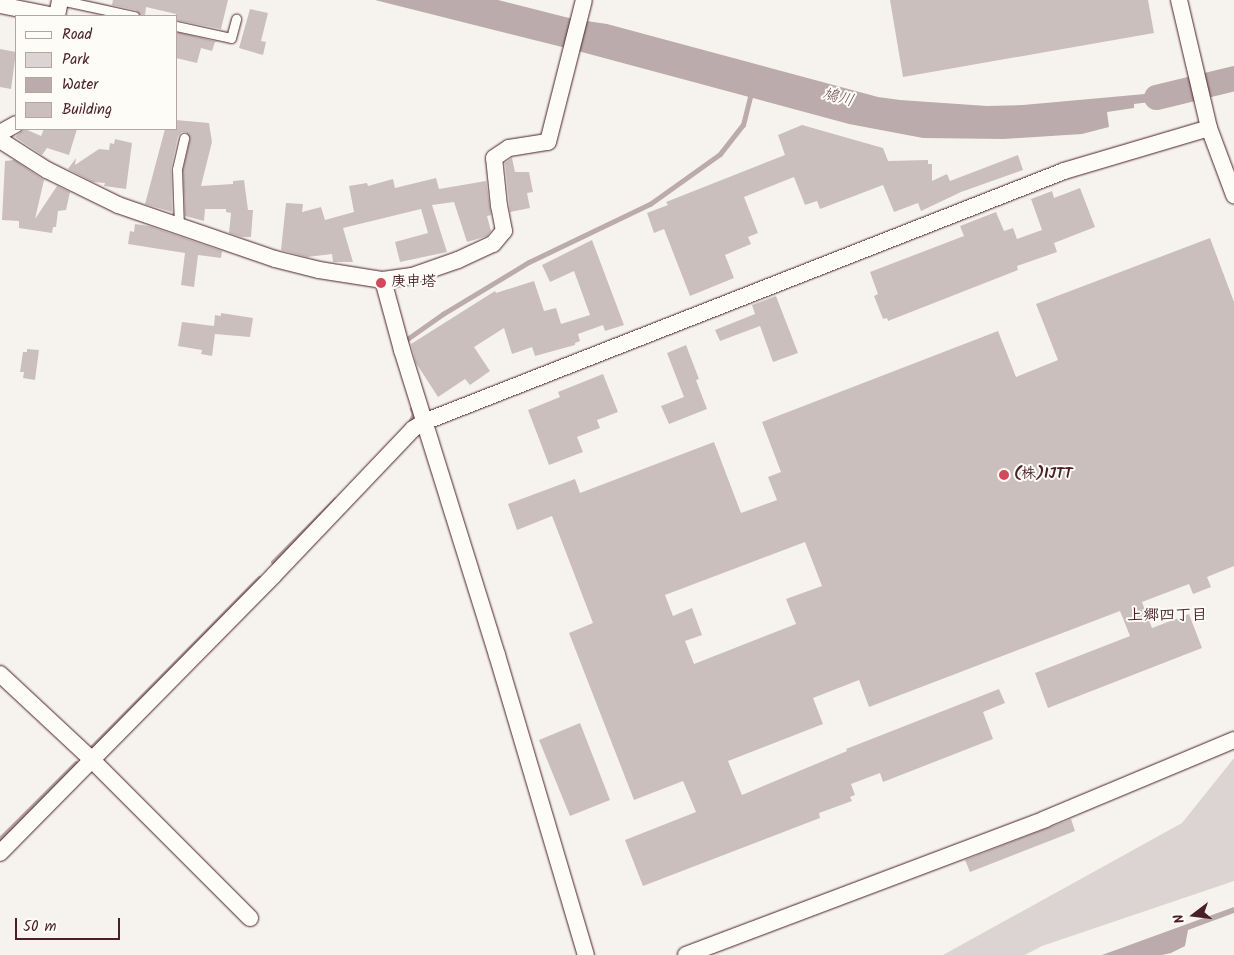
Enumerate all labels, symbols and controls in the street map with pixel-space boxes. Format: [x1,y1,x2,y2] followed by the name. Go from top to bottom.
[15,15,178,130] legend
[62,23,92,47] text: Road
[62,48,89,72] text: Park
[62,73,98,97] text: Water
[820,85,856,111] water label: 鳩川
[62,98,112,122] text: Building
[391,274,436,292] place label: 庚申塔
[375,277,387,289] marker: 庚申塔
[1014,466,1072,484] place label: (株)IJTT
[998,469,1010,481] marker: (株)IJTT
[1127,606,1207,626] district label: 上郷四丁目
[1169,890,1219,940] north arrow
[18,908,122,940] scale bar
[1168,912,1191,926] text: N
[23,915,57,939] text: 50 m

